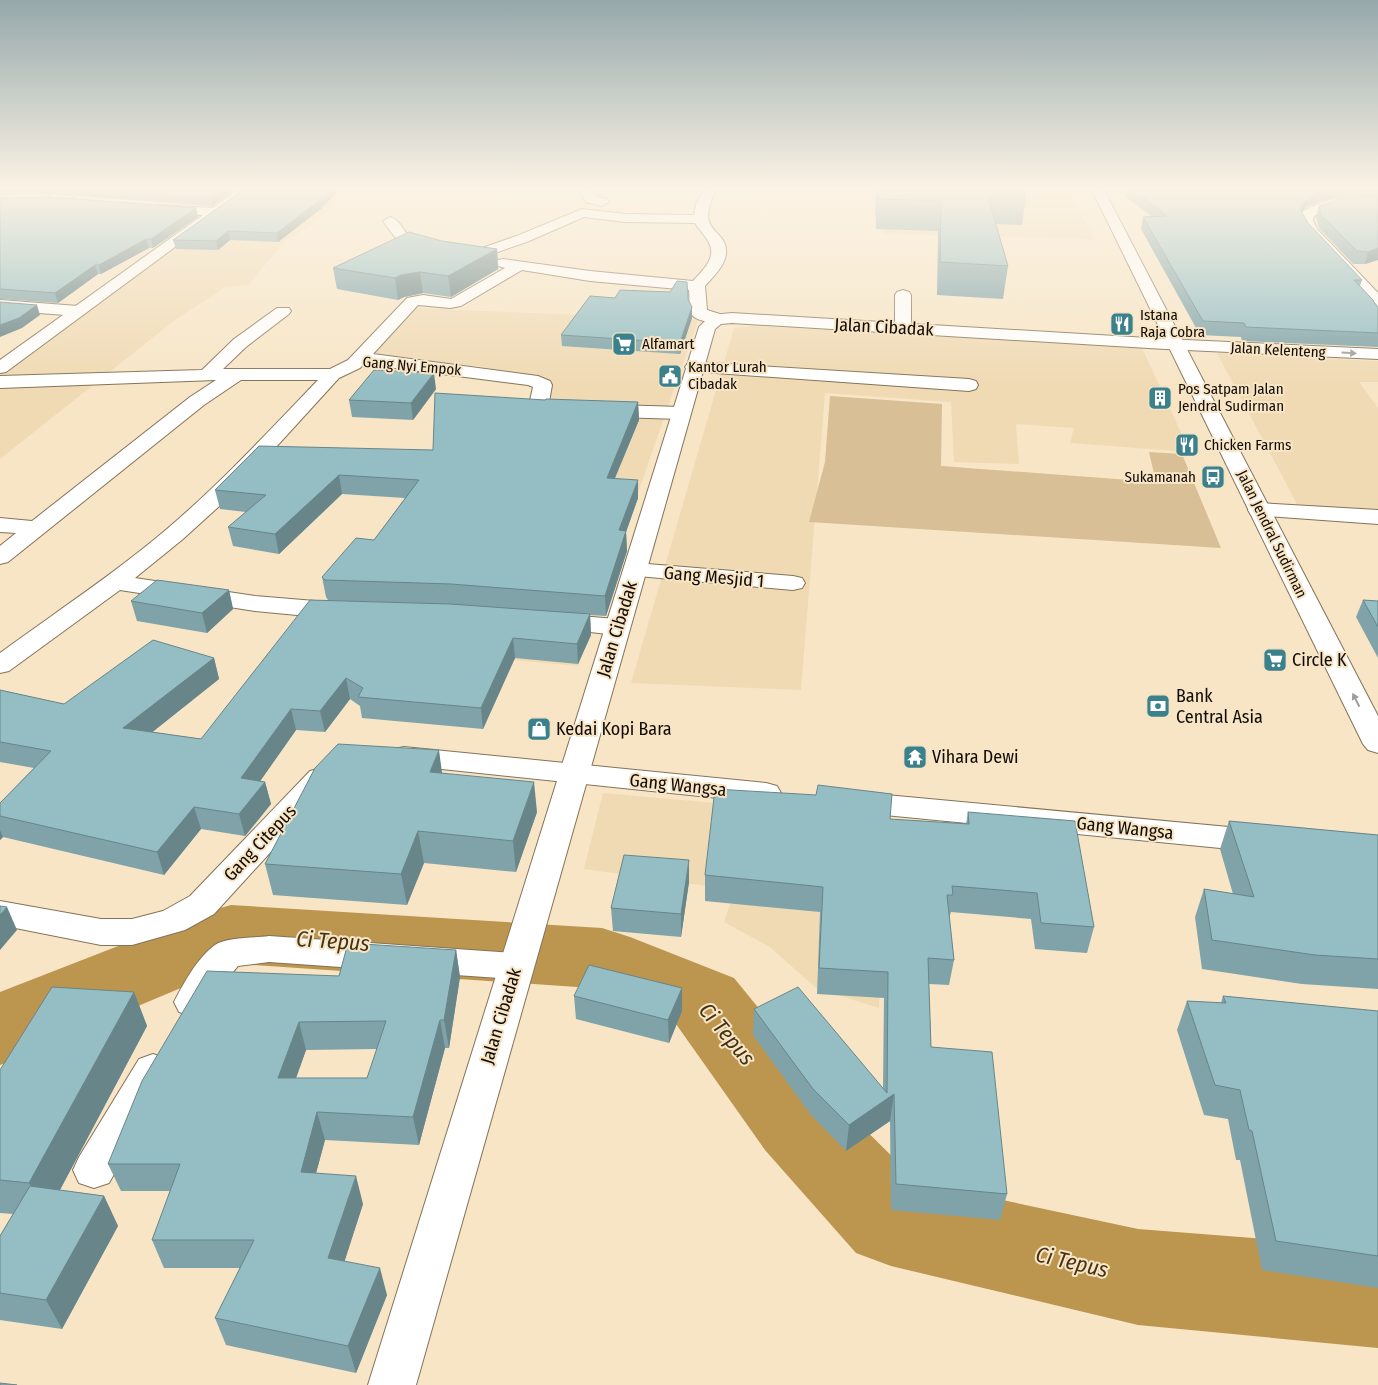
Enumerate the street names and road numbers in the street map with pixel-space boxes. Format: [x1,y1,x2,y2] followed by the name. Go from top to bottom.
[834,313,935,341] street label: Jalan Cibadak
[1230,339,1326,361] street label: Jalan Kelenteng
[362,353,462,379] street label: Gang Nyi Empok
[1233,467,1311,601] street label: Jalan Jendral Sudirman
[663,562,765,592] street label: Gang Mesjid 1
[592,578,642,680] street label: Jalan Cibadak
[628,769,728,801] street label: Gang Wangsa
[219,800,301,886] street label: Gang Citepus
[1075,812,1175,844] street label: Gang Wangsa
[476,965,526,1067] street label: Jalan Cibadak

